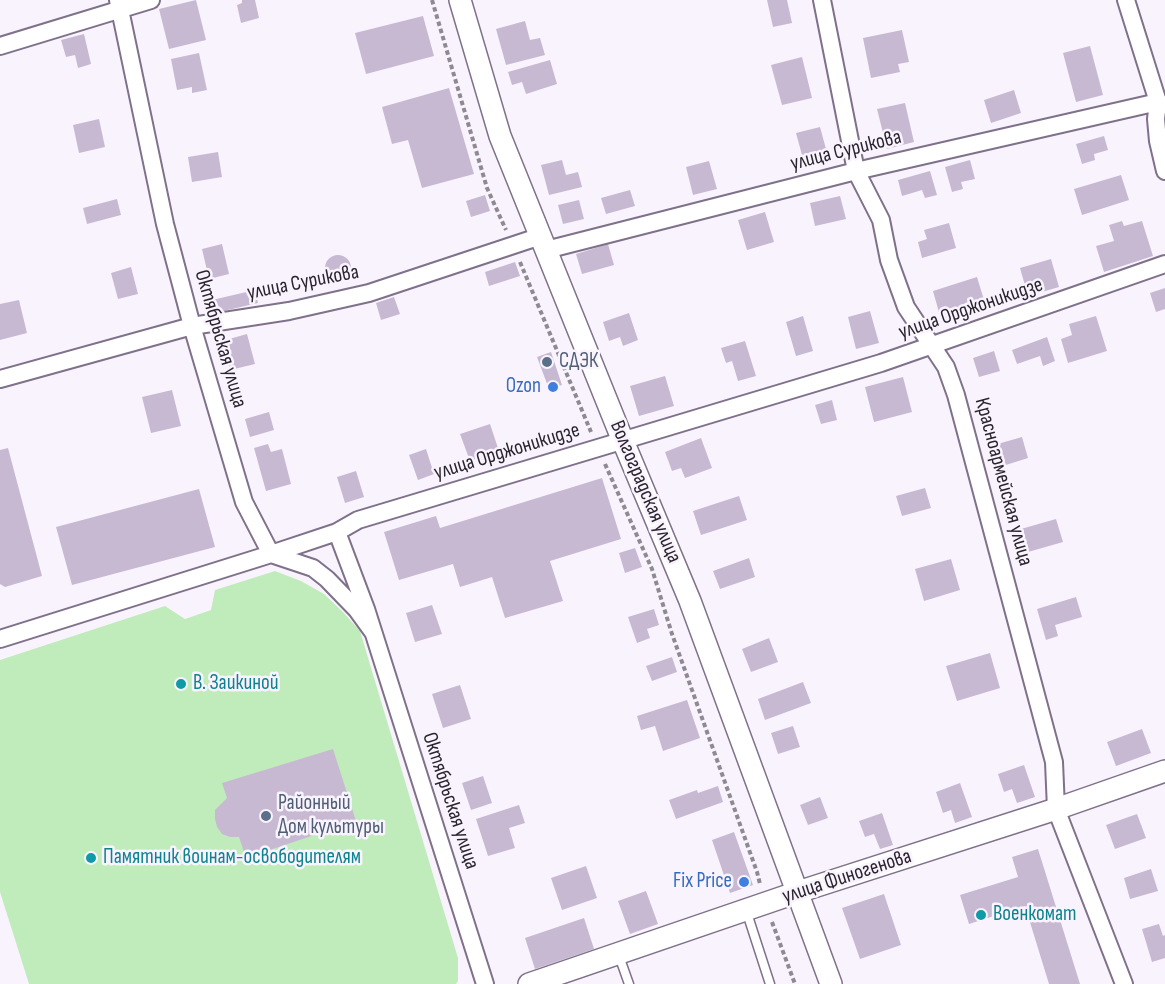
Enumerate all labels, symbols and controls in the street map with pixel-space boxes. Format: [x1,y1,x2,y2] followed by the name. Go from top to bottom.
[788,125,904,177] street label: улица Сурикова
[245,260,361,306] street label: улица Сурикова
[188,267,252,411] street label: Октябрьская улица
[896,273,1046,345] street label: улица Орджоникидзе
[559,349,598,375] place label: СДЭК
[540,355,554,369] marker: СДЭК
[506,374,541,400] place label: Ozon
[546,380,560,394] marker: Ozon
[968,395,1038,569] street label: Красноармейская улица
[604,417,686,567] street label: Волгоградская улица
[431,418,583,486] street label: улица Орджоникидзе
[193,671,278,697] place label: В. Заикиной
[174,677,188,691] marker: В. Заикиной
[416,729,484,873] street label: Октябрьская улица
[278,791,384,841] place label: Районный Дом культуры
[259,809,273,823] marker: Районный Дом культуры
[779,844,915,910] street label: улица Финогенова
[103,845,361,871] place label: Памятник воинам-освободителям
[84,851,98,865] marker: Памятник воинам-освободителям
[673,869,732,895] place label: Fix Price
[737,875,751,889] marker: Fix Price
[993,902,1077,928] place label: Военкомат
[974,908,988,922] marker: Военкомат

